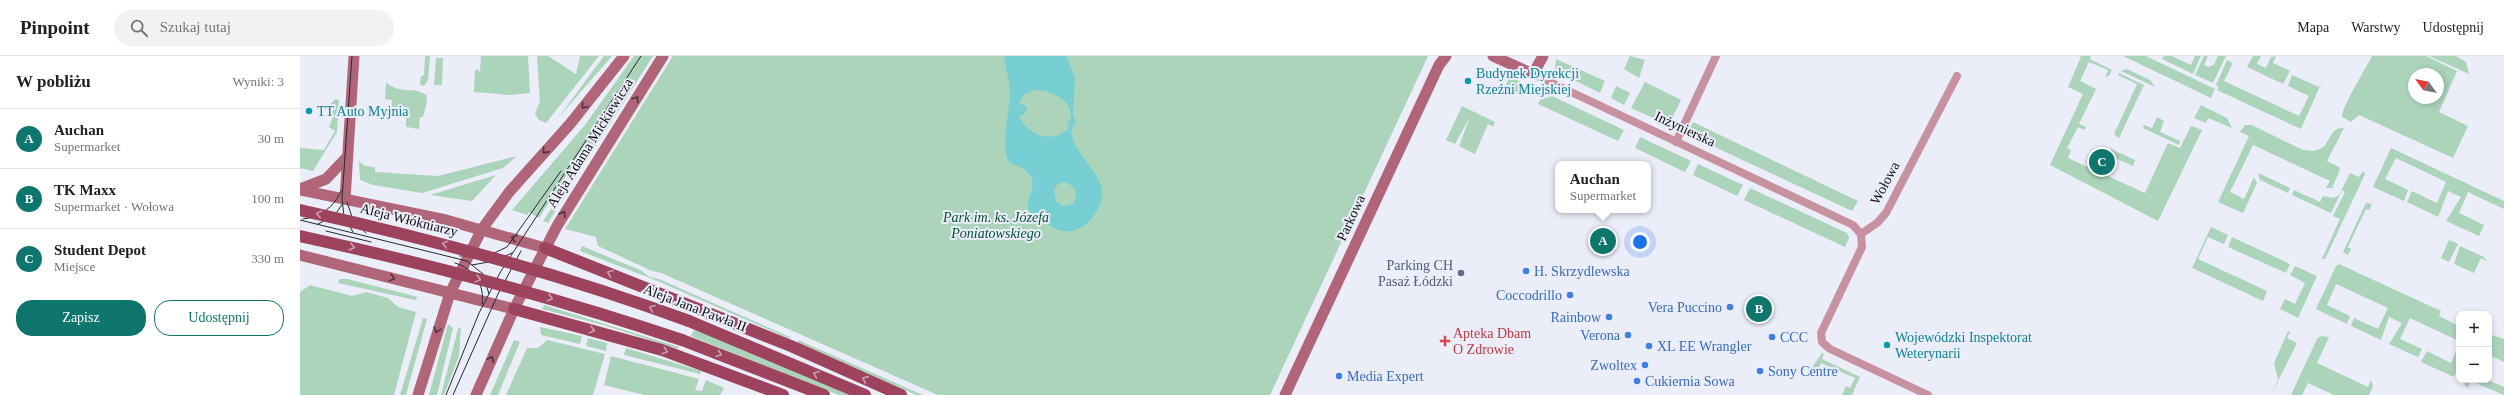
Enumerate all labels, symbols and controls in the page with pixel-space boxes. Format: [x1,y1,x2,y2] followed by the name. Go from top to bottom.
[114,10,394,46] search box
[20,17,90,38] text: Pinpoint
[128,17,150,39] icon: search
[160,19,231,35] text: Szukaj tutaj
[2297,20,2329,35] text: Mapa
[2351,20,2401,35] text: Warstwy
[2423,20,2484,35] text: Udostępnij
[1476,66,1579,97] place label: Budynek Dyrekcji Rzeźni Miejskiej
[2408,68,2444,104] north arrow
[16,72,91,91] text: W pobliżu
[232,74,284,89] text: Wyniki: 3
[544,75,636,210] street label: Aleja Adama Mickiewicza
[1463,76,1473,86] marker: Budynek Dyrekcji Rzeźni Miejskiej
[631,96,638,103] one-way arrow
[582,101,589,109] one-way arrow
[317,104,409,119] place label: TT Auto Myjnia
[304,106,314,116] marker: TT Auto Myjnia
[1652,108,1718,150] street label: Inżynierska
[54,122,104,138] text: Auchan
[24,131,34,146] text: A
[258,131,284,146] text: 30 m
[54,139,120,154] text: Supermarket
[543,146,550,154] one-way arrow
[2089,147,2115,177] pin: C
[1868,158,1903,207] street label: Wołowa
[1555,161,1651,213] popup
[1570,171,1620,187] text: Auchan
[54,182,116,198] text: TK Maxx
[1570,188,1636,203] text: Supermarket
[25,191,33,206] text: B
[251,191,284,206] text: 100 m
[1334,192,1368,243] street label: Parkowa
[54,199,174,214] text: Supermarket · Wołowa
[359,201,459,239] street label: Aleja Włókniarzy
[316,210,323,219] one-way arrow
[559,210,566,218] one-way arrow
[942,210,1049,241] park label: Park im. ks. Józefa Poniatowskiego
[1590,226,1616,256] pin: A
[1630,232,1650,252] your location
[510,234,517,243] one-way arrow
[442,241,448,249] one-way arrow
[54,242,146,258] text: Student Depot
[349,243,355,251] one-way arrow
[24,251,34,266] text: C
[251,251,284,266] text: 330 m
[1378,258,1453,289] place label: Parking CH Pasaż Łódzki
[54,259,95,274] text: Miejsce
[1534,264,1630,279] place label: H. Skrzydlewska
[1521,266,1531,276] marker: H. Skrzydlewska
[1456,268,1466,278] marker: Parking CH Pasaż Łódzki
[607,269,614,277] one-way arrow
[389,274,395,282] one-way arrow
[474,274,481,283] one-way arrow
[641,281,749,335] street label: Aleja Jana Pawła II
[1496,288,1562,303] place label: Coccodrillo
[1565,290,1575,300] marker: Coccodrillo
[546,293,553,302] one-way arrow
[1746,294,1772,324] pin: B
[16,300,146,336] button: Zapisz
[154,300,284,336] button: Udostępnij
[1648,300,1722,315] place label: Vera Puccino
[1725,302,1735,312] marker: Vera Puccino
[649,304,656,312] one-way arrow
[1550,310,1602,325] place label: Rainbow
[2456,311,2492,383] map controls
[2456,311,2492,347] button: +
[1604,312,1614,322] marker: Rainbow
[589,325,596,334] one-way arrow
[1453,326,1531,357] place label: Apteka Dbam O Zdrowie
[434,327,442,334] one-way arrow
[1580,328,1621,343] place label: Verona
[1623,330,1633,340] marker: Verona
[1780,330,1808,345] place label: CCC
[1895,330,2032,361] place label: Wojewódzki Inspektorat Weterynarii
[1767,332,1777,342] marker: CCC
[1440,336,1450,346] marker: Apteka Dbam O Zdrowie
[1657,339,1752,354] place label: XL EE Wrangler
[1882,340,1892,350] marker: Wojewódzki Inspektorat Weterynarii
[1644,341,1654,351] marker: XL EE Wrangler
[661,346,668,355] one-way arrow
[2456,347,2492,383] button: −
[715,349,722,357] one-way arrow
[486,356,494,364] one-way arrow
[1590,358,1637,373] place label: Zwoltex
[1640,360,1650,370] marker: Zwoltex
[1768,364,1838,379] place label: Sony Centre
[1755,366,1765,376] marker: Sony Centre
[1347,369,1424,384] place label: Media Expert
[813,371,821,379] one-way arrow
[1334,371,1344,381] marker: Media Expert
[1645,374,1736,389] place label: Cukiernia Sowa
[862,376,870,384] one-way arrow
[1632,376,1642,386] marker: Cukiernia Sowa

